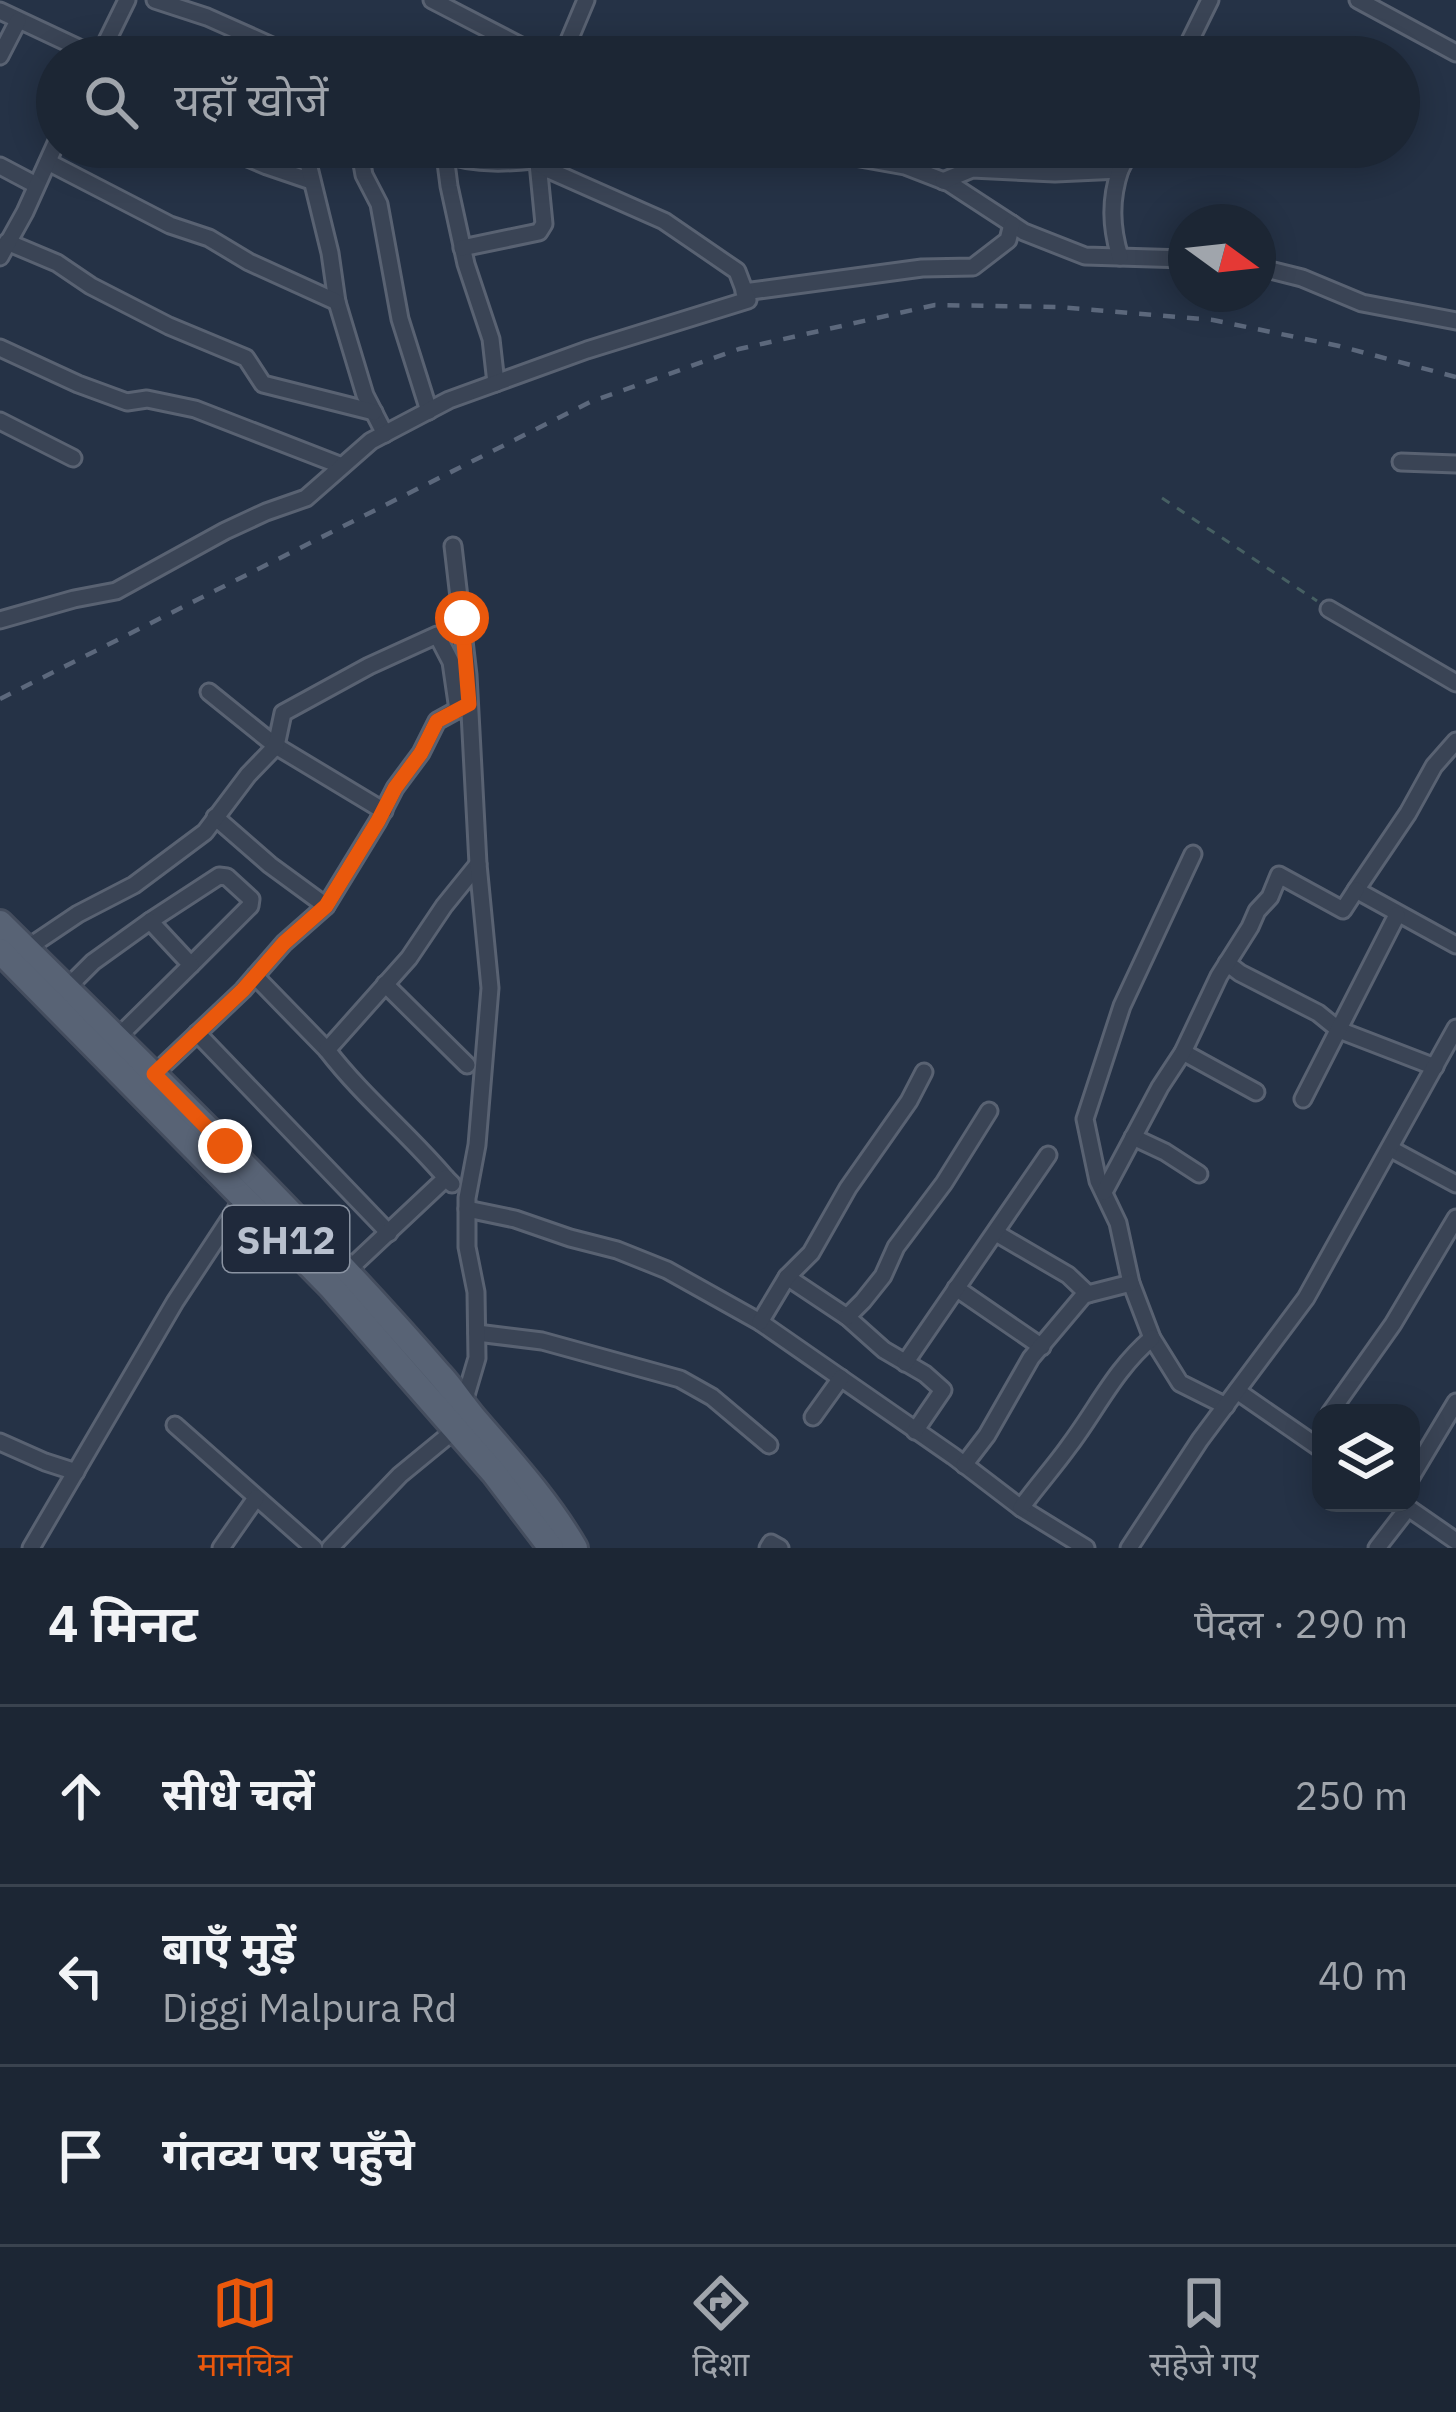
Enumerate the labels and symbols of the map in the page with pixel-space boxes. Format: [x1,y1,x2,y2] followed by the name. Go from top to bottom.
[1168,204,1276,312] north arrow
[435,591,489,645] route start
[198,1119,252,1173] route end
[223,1206,349,1272] road number: SH12

